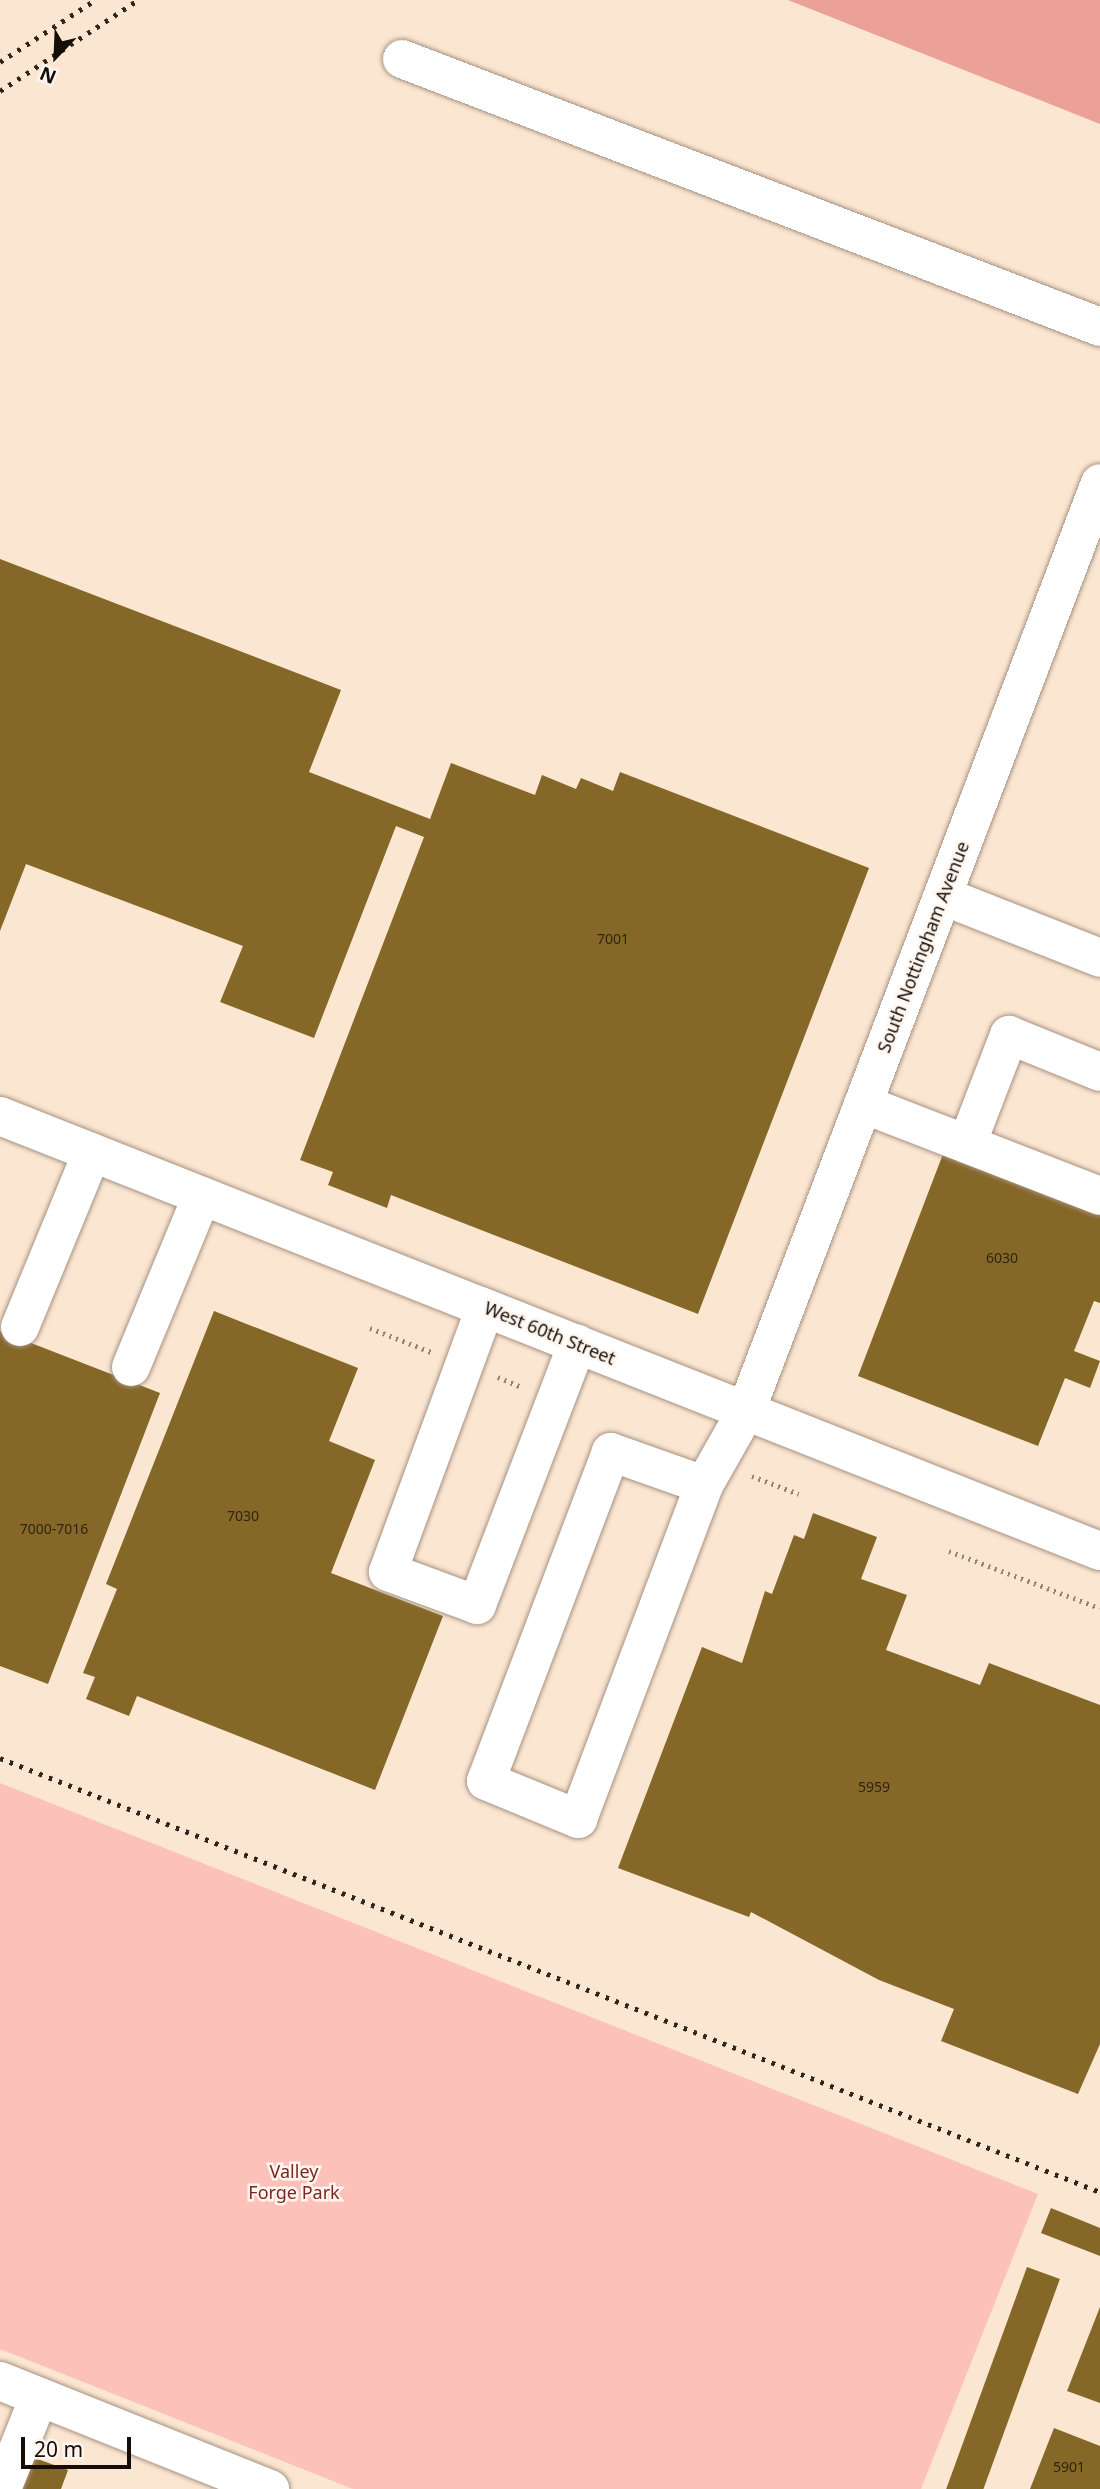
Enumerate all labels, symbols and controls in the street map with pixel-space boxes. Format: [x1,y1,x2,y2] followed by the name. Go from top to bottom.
[21,21,91,91] north arrow
[36,60,60,90] text: N
[873,838,973,1056] street label: South Nottingham Avenue
[597,931,629,947] house number: 7001
[986,1250,1018,1266] house number: 6030
[481,1297,619,1369] street label: West 60th Street
[227,1508,259,1524] house number: 7030
[20,1521,88,1537] house number: 7000-7016
[858,1779,890,1795] house number: 5959
[248,2161,340,2204] park label: Valley Forge Park
[24,2422,135,2466] scale bar
[34,2435,83,2463] text: 20 m
[1053,2459,1085,2475] house number: 5901

